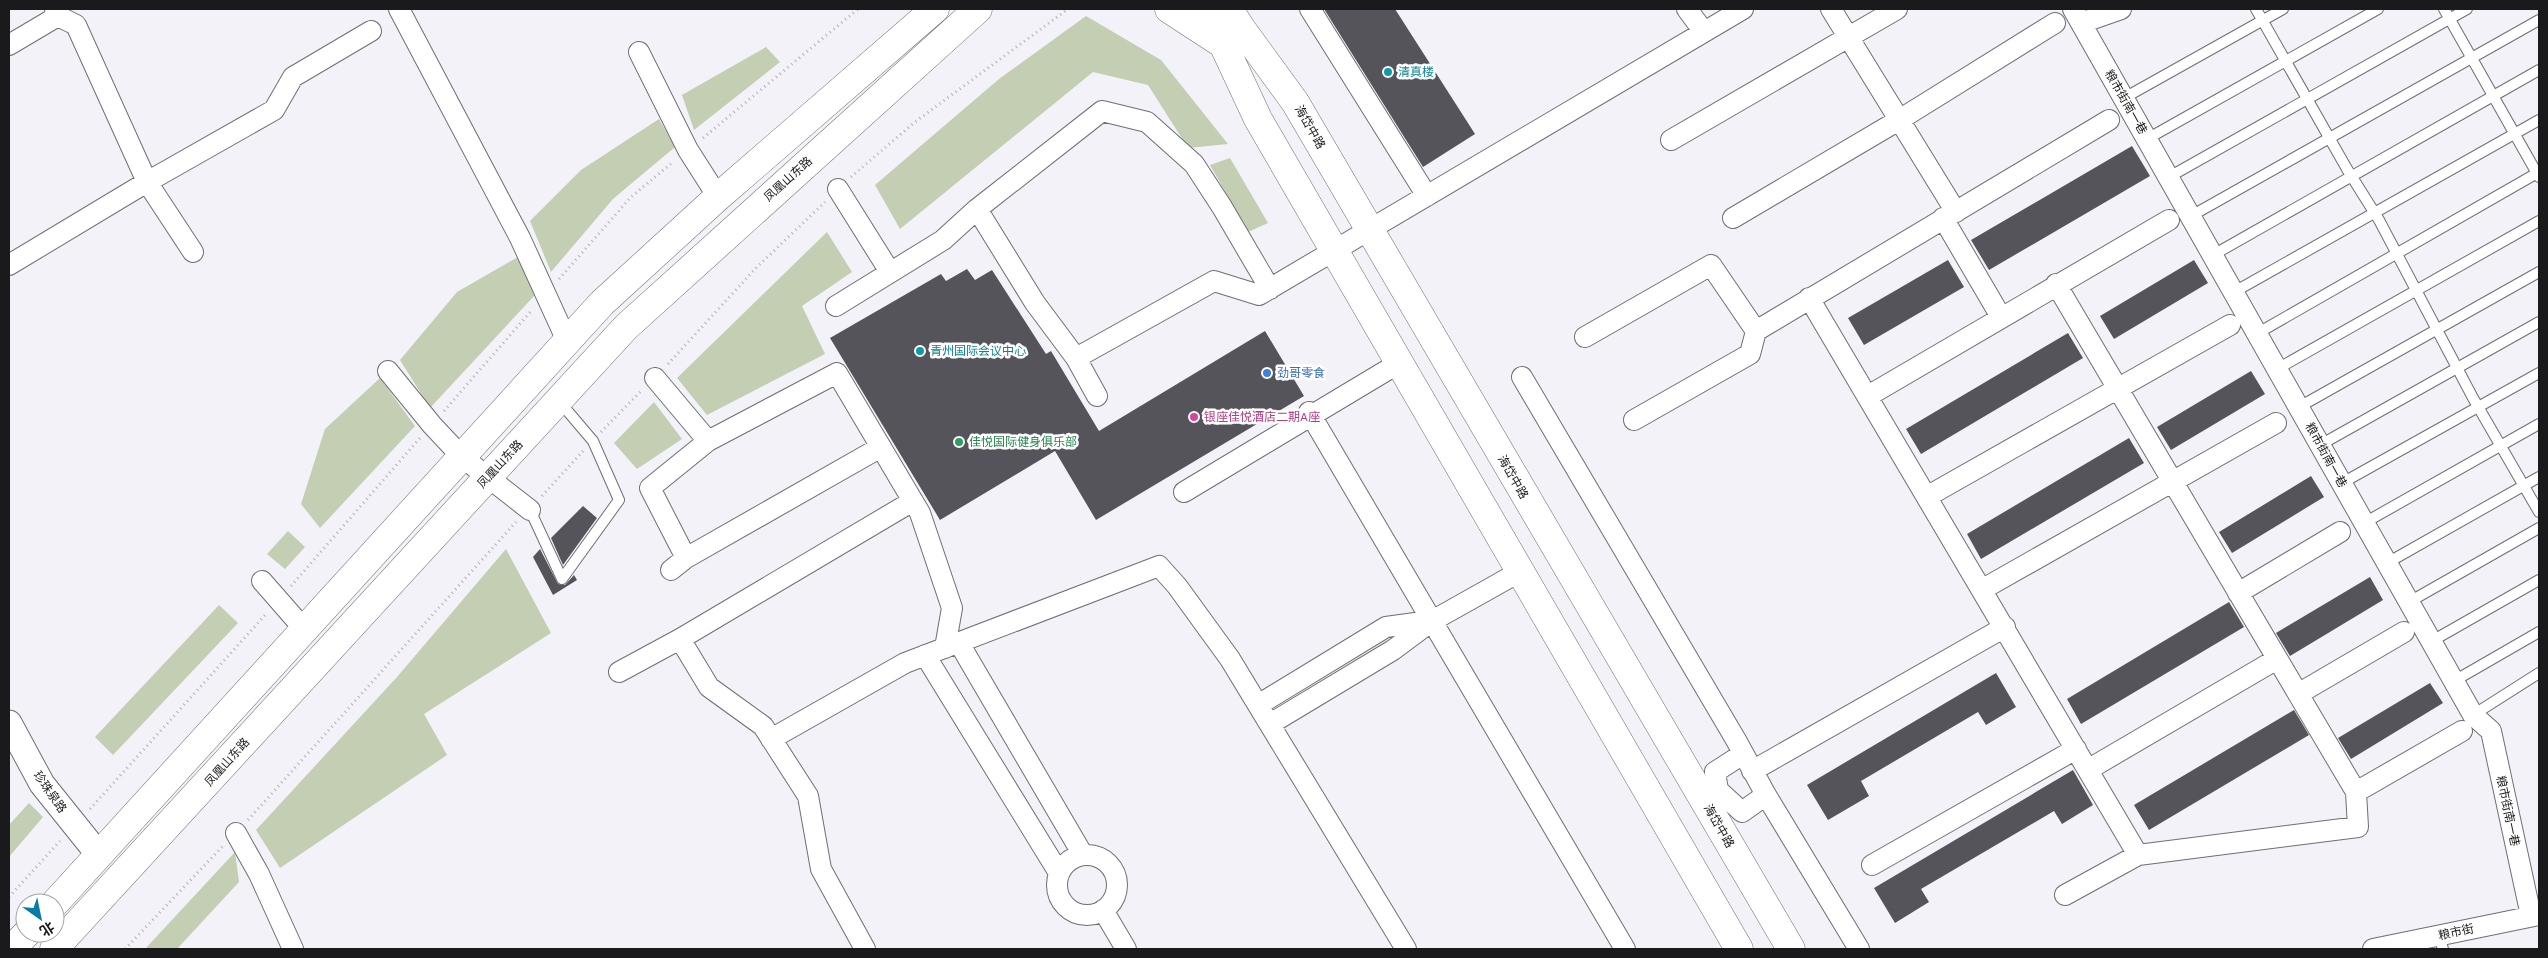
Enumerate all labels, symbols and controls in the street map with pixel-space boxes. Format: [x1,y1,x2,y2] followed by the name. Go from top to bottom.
[1398,64,1434,80] place label: 清真楼
[1382,66,1394,78] marker: 清真楼
[2101,67,2151,137] street label: 粮市街南一巷
[1291,102,1329,152] street label: 海岱中路
[760,153,816,205] street label: 凤凰山东路
[930,343,1026,359] place label: 青州国际会议中心
[914,345,926,357] marker: 青州国际会议中心
[1277,365,1325,381] place label: 劲哥零食
[1261,367,1273,379] marker: 劲哥零食
[1204,409,1320,425] place label: 银座佳悦酒店二期A座
[1188,411,1200,423] marker: 银座佳悦酒店二期A座
[2302,420,2350,490] street label: 粮市街南一巷
[969,434,1077,450] place label: 佳悦国际健身俱乐部
[953,436,965,448] marker: 佳悦国际健身俱乐部
[474,437,526,491] street label: 凤凰山东路
[1494,452,1532,502] street label: 海岱中路
[201,734,253,790] street label: 凤凰山东路
[30,768,70,816] street label: 珍珠泉路
[2493,774,2523,848] street label: 粮市街南一巷
[1700,801,1738,851] street label: 海岱中路
[15,893,65,943] north arrow
[36,918,58,940] text: 北
[2437,920,2475,944] street label: 粮市街

